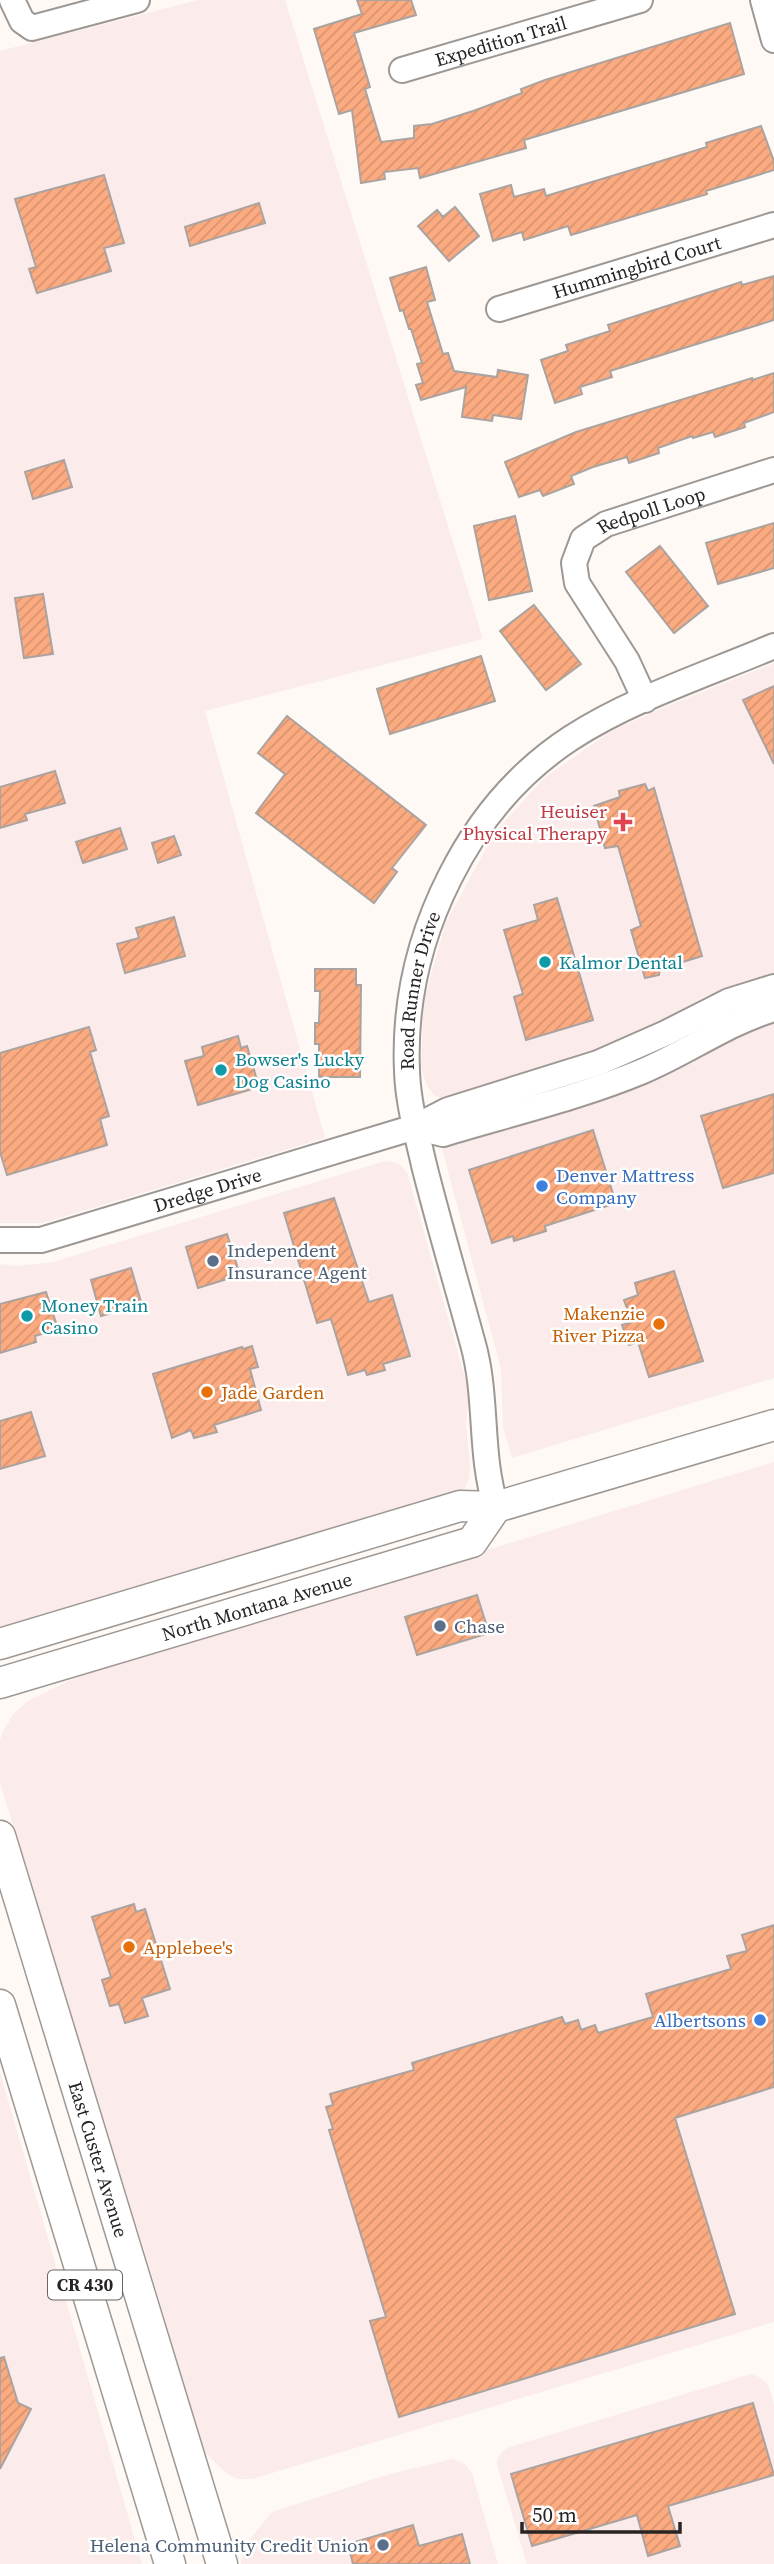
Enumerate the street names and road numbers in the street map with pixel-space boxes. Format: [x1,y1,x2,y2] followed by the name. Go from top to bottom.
[432,9,570,73] street label: Expedition Trail
[550,229,725,305] street label: Hummingbird Court
[591,480,708,540] street label: Redpoll Loop
[394,907,446,1070] street label: Road Runner Drive
[151,1161,265,1218] street label: Dredge Drive
[159,1566,355,1647] street label: North Montana Avenue
[63,2078,135,2241] street label: East Custer Avenue
[48,2270,122,2300] road number: CR 430

